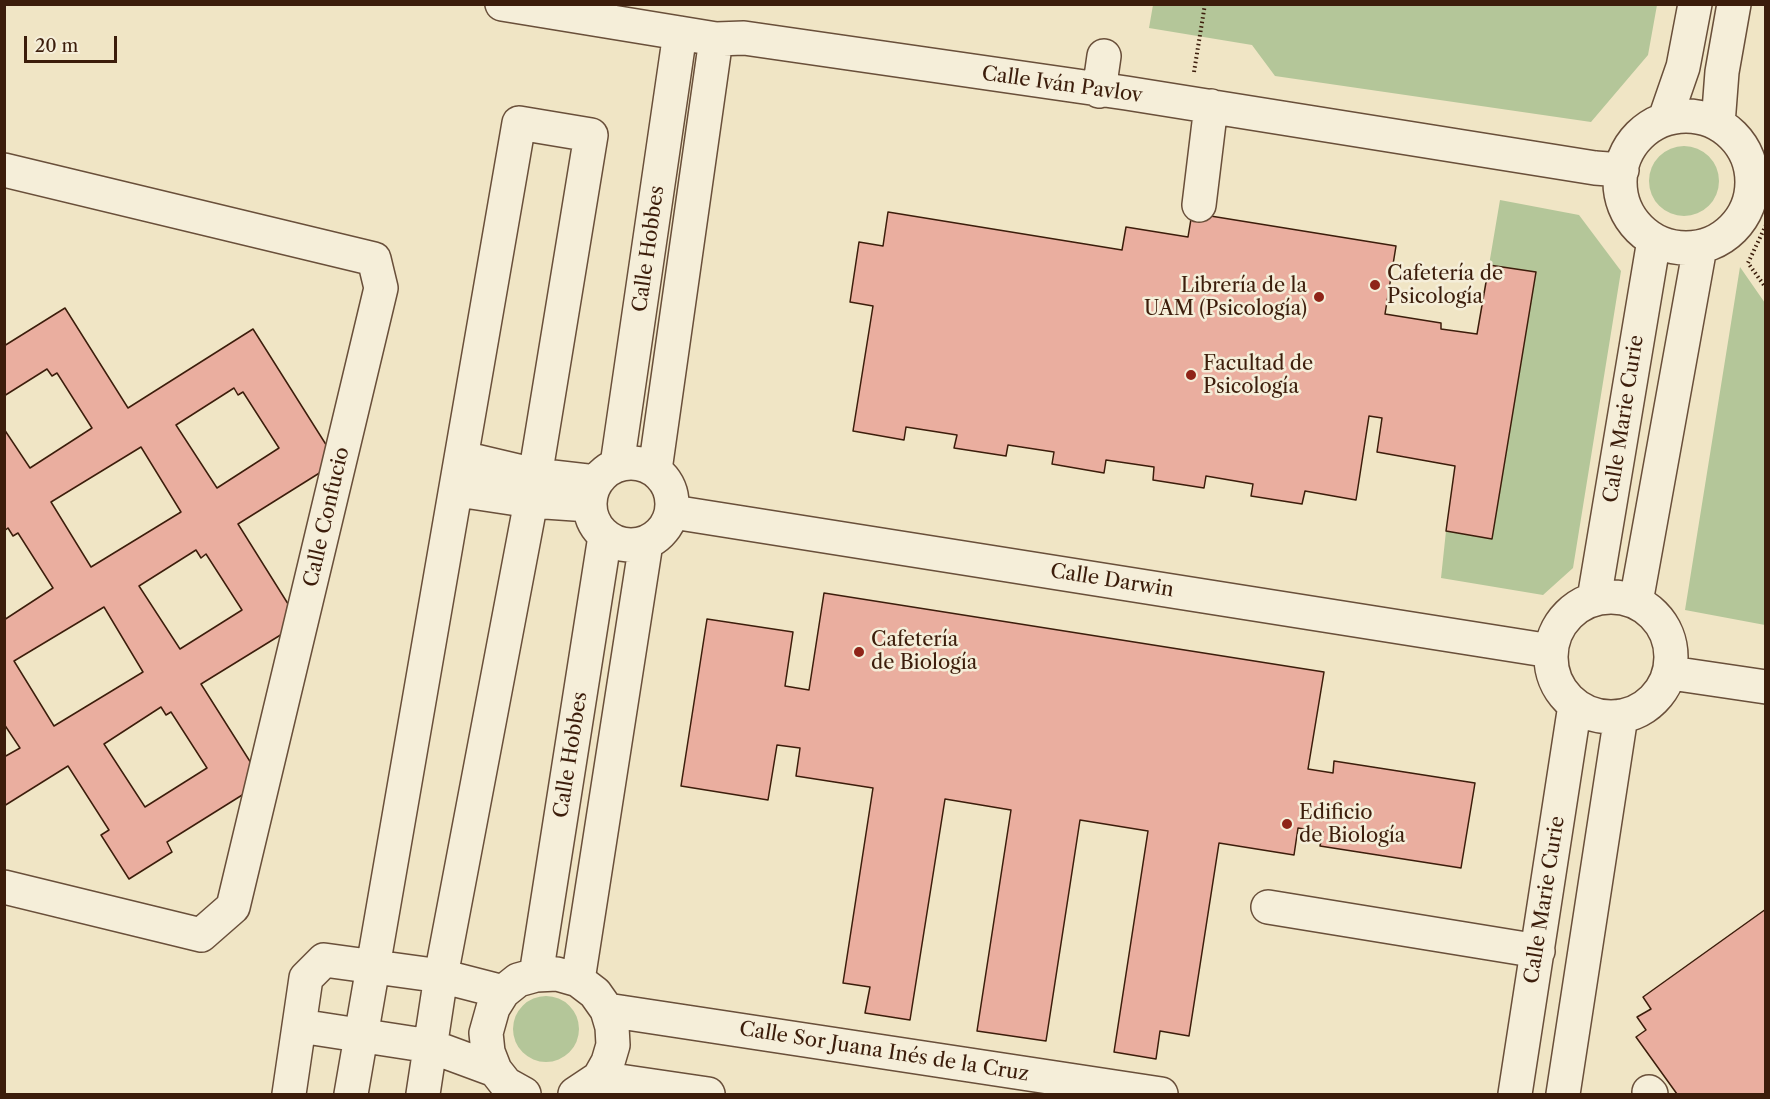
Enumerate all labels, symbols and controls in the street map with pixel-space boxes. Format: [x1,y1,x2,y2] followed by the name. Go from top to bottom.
[27,24,120,62] scale bar
[35,35,78,57] text: 20 m
[980,62,1144,108] street label: Calle Iván Pavlov
[628,184,670,314] street label: Calle Hobbes
[1387,262,1503,309] place label: Cafetería de Psicología
[1144,274,1307,321] place label: Librería de la UAM (Psicología)
[1368,278,1382,292] marker: Cafetería de Psicología
[1312,290,1326,304] marker: Librería de la UAM (Psicología)
[1599,333,1649,505] street label: Calle Marie Curie
[1203,352,1313,399] place label: Facultad de Psicología
[1184,368,1198,382] marker: Facultad de Psicología
[299,445,355,589] street label: Calle Confucio
[1049,559,1175,603] street label: Calle Darwin
[871,628,977,675] place label: Cafetería de Biología
[852,645,866,659] marker: Cafetería de Biología
[549,690,593,820] street label: Calle Hobbes
[1299,801,1405,848] place label: Edificio de Biología
[1520,814,1570,986] street label: Calle Marie Curie
[1280,817,1294,831] marker: Edificio de Biología
[738,1017,1030,1087] street label: Calle Sor Juana Inés de la Cruz

